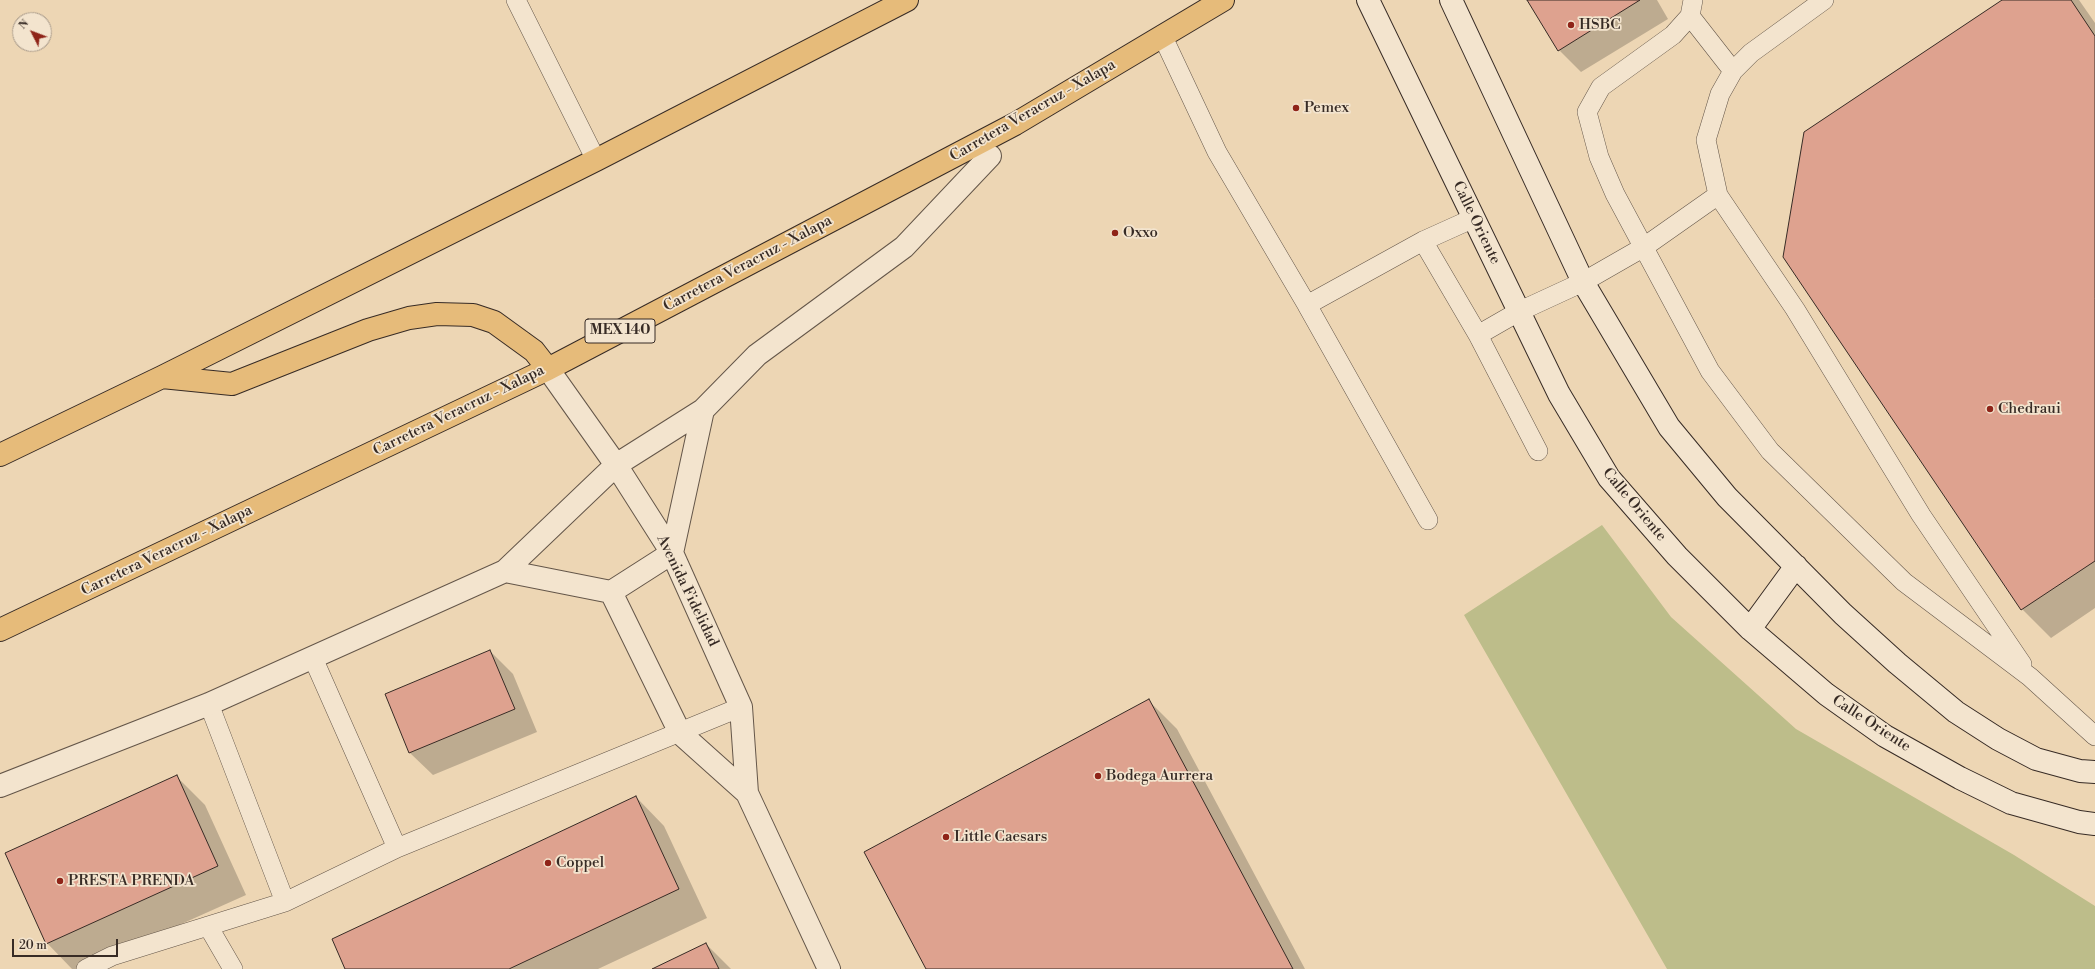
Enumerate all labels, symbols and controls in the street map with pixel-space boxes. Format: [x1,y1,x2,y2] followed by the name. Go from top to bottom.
[12,12,52,52] north arrow
[1579,16,1620,34] place label: HSBC
[16,17,32,33] text: N
[1566,20,1576,30] marker: HSBC
[947,56,1119,166] street label: Carretera Veracruz - Xalapa
[1304,99,1349,117] place label: Pemex
[1291,103,1301,113] marker: Pemex
[1448,179,1504,267] street label: Calle Oriente
[661,212,835,316] street label: Carretera Veracruz - Xalapa
[1123,224,1158,242] place label: Oxxo
[1110,228,1120,238] marker: Oxxo
[585,319,655,343] road number: MEX 140
[370,362,548,460] street label: Carretera Veracruz - Xalapa
[1998,400,2061,418] place label: Chedraui
[1985,404,1995,414] marker: Chedraui
[1598,465,1670,545] street label: Calle Oriente
[78,502,256,600] street label: Carretera Veracruz - Xalapa
[652,532,722,650] street label: Avenida Fidelidad
[1828,692,1914,756] street label: Calle Oriente
[1106,767,1213,785] place label: Bodega Aurrera
[1093,771,1103,781] marker: Bodega Aurrera
[954,828,1047,846] place label: Little Caesars
[941,832,951,842] marker: Little Caesars
[556,854,604,872] place label: Coppel
[543,858,553,868] marker: Coppel
[68,872,194,890] place label: PRESTA PRENDA
[55,876,65,886] marker: PRESTA PRENDA
[14,931,120,957] scale bar
[19,938,47,953] text: 20 m

